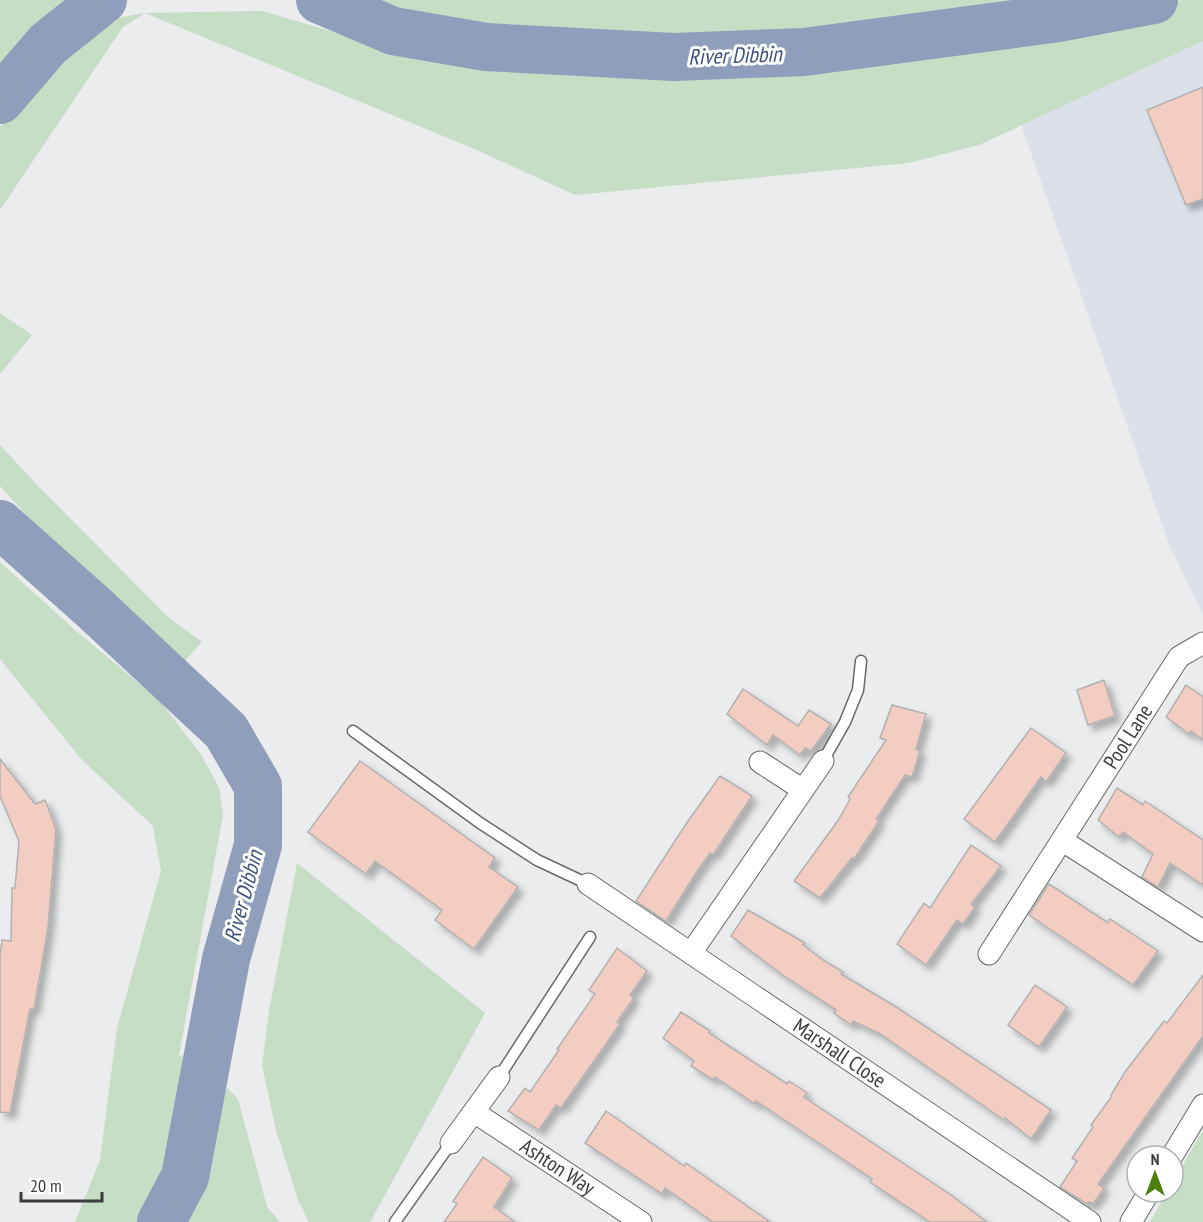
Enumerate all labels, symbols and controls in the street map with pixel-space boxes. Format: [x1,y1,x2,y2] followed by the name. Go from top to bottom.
[688,39,784,71] water label: River Dibbin
[1097,699,1158,774] street label: Pool Lane
[217,846,269,945] water label: River Dibbin
[788,1012,891,1094] street label: Marshall Close
[515,1132,600,1201] street label: Ashton Way
[1125,1144,1185,1204] north arrow
[1151,1149,1159,1169] text: N
[21,1165,102,1203] scale bar
[30,1174,62,1197] text: 20 m

